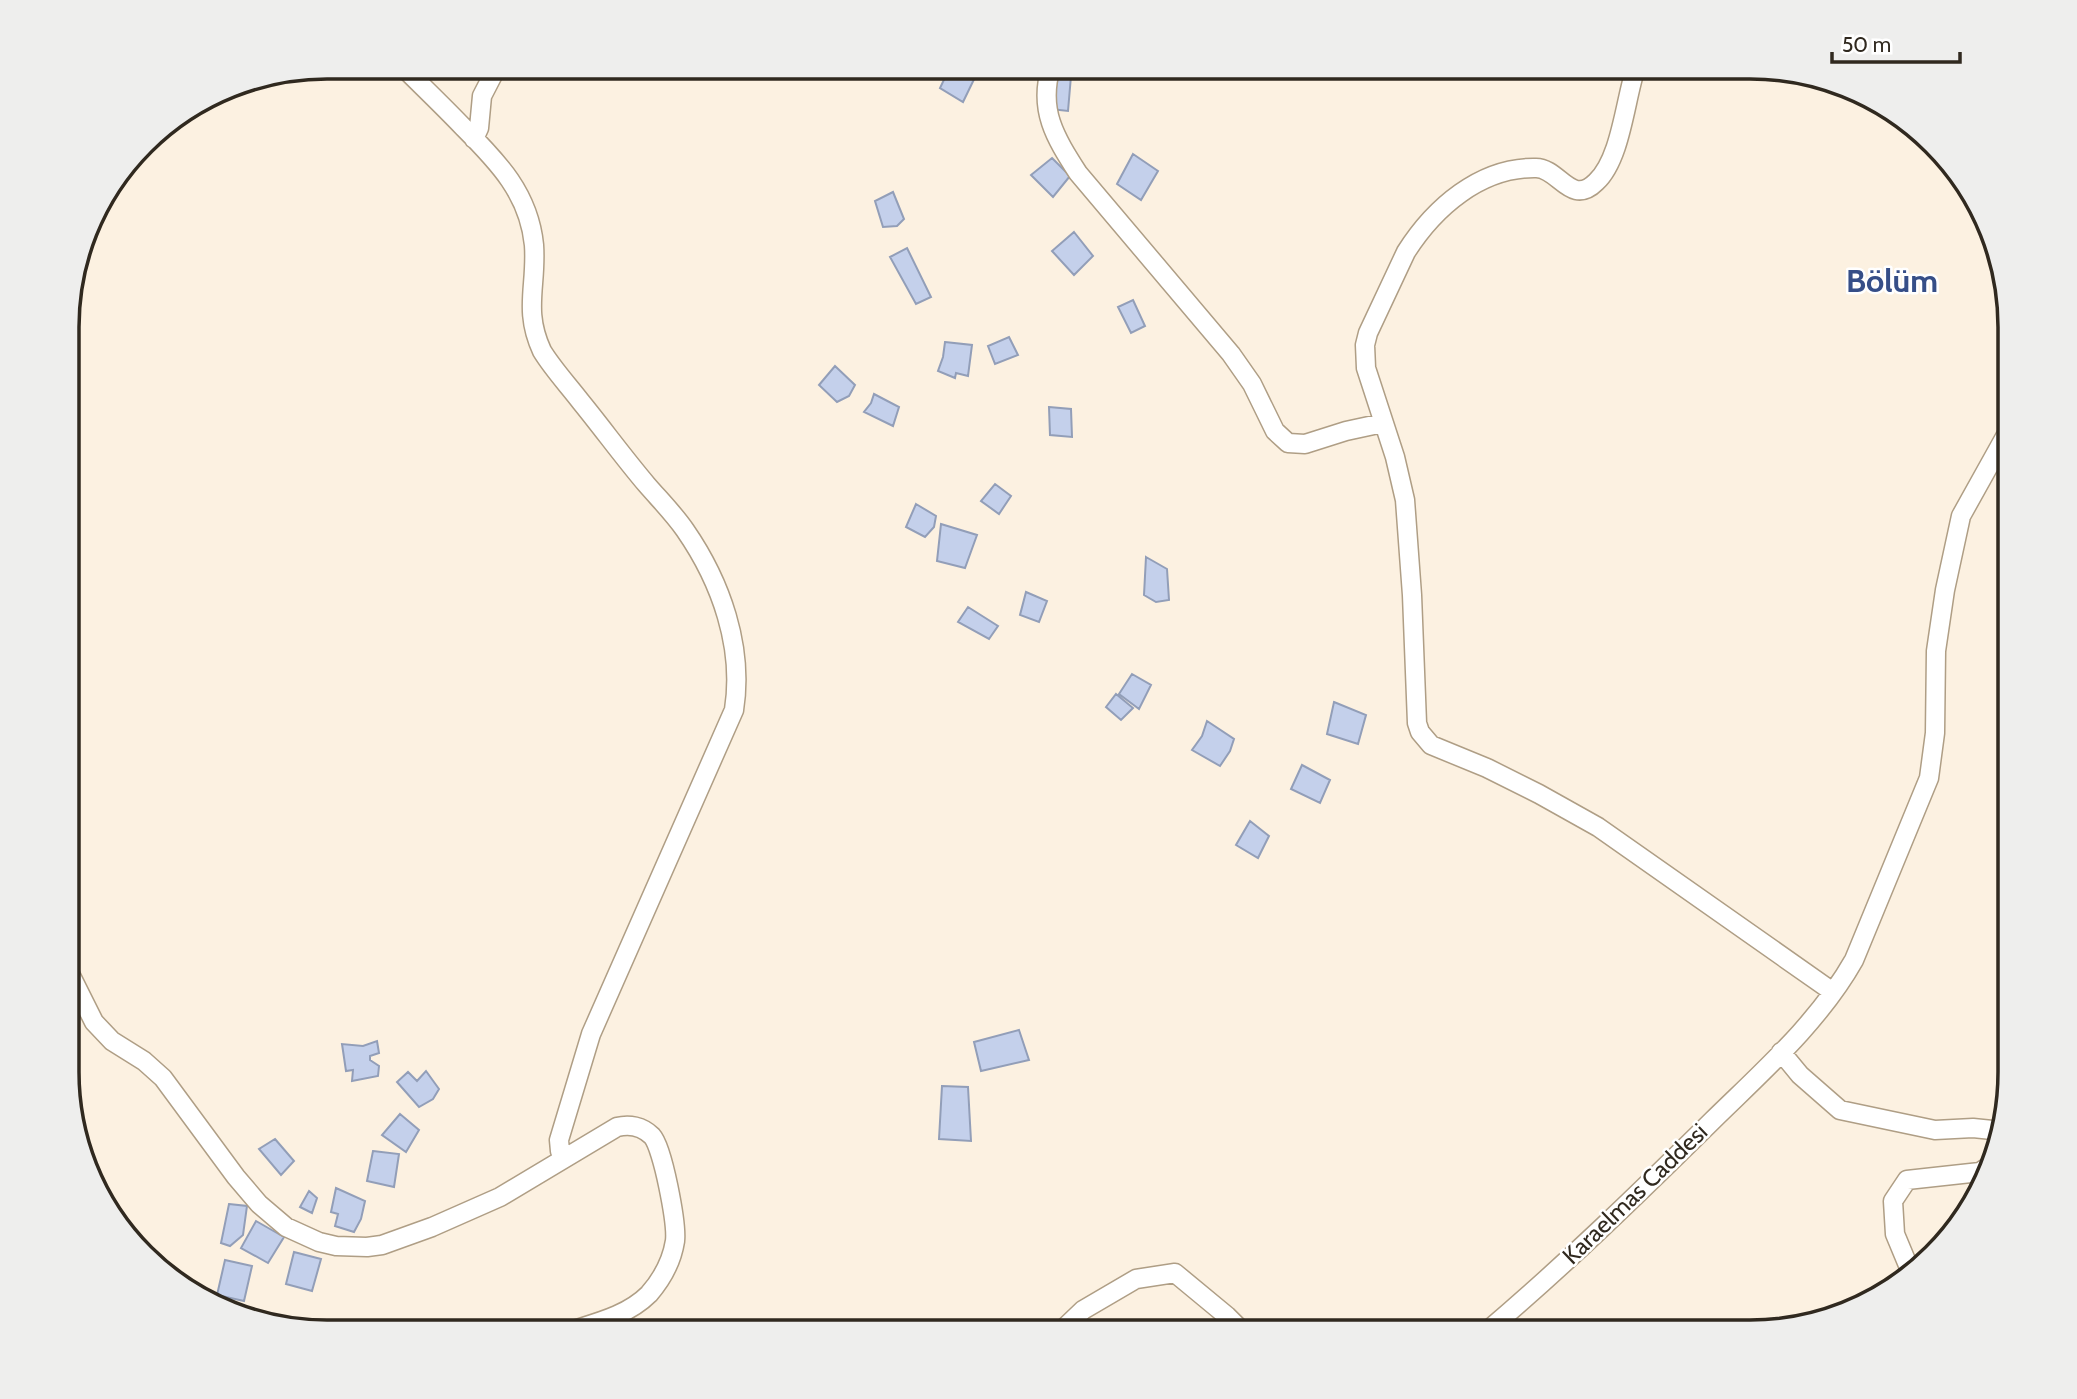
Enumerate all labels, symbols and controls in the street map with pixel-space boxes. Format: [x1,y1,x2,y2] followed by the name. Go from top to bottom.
[1832,21,1960,65] scale bar
[1842,32,1891,57] text: 50 m
[1846,261,1938,300] district label: Bölüm
[1556,1117,1713,1270] street label: Karaelmas Caddesi

